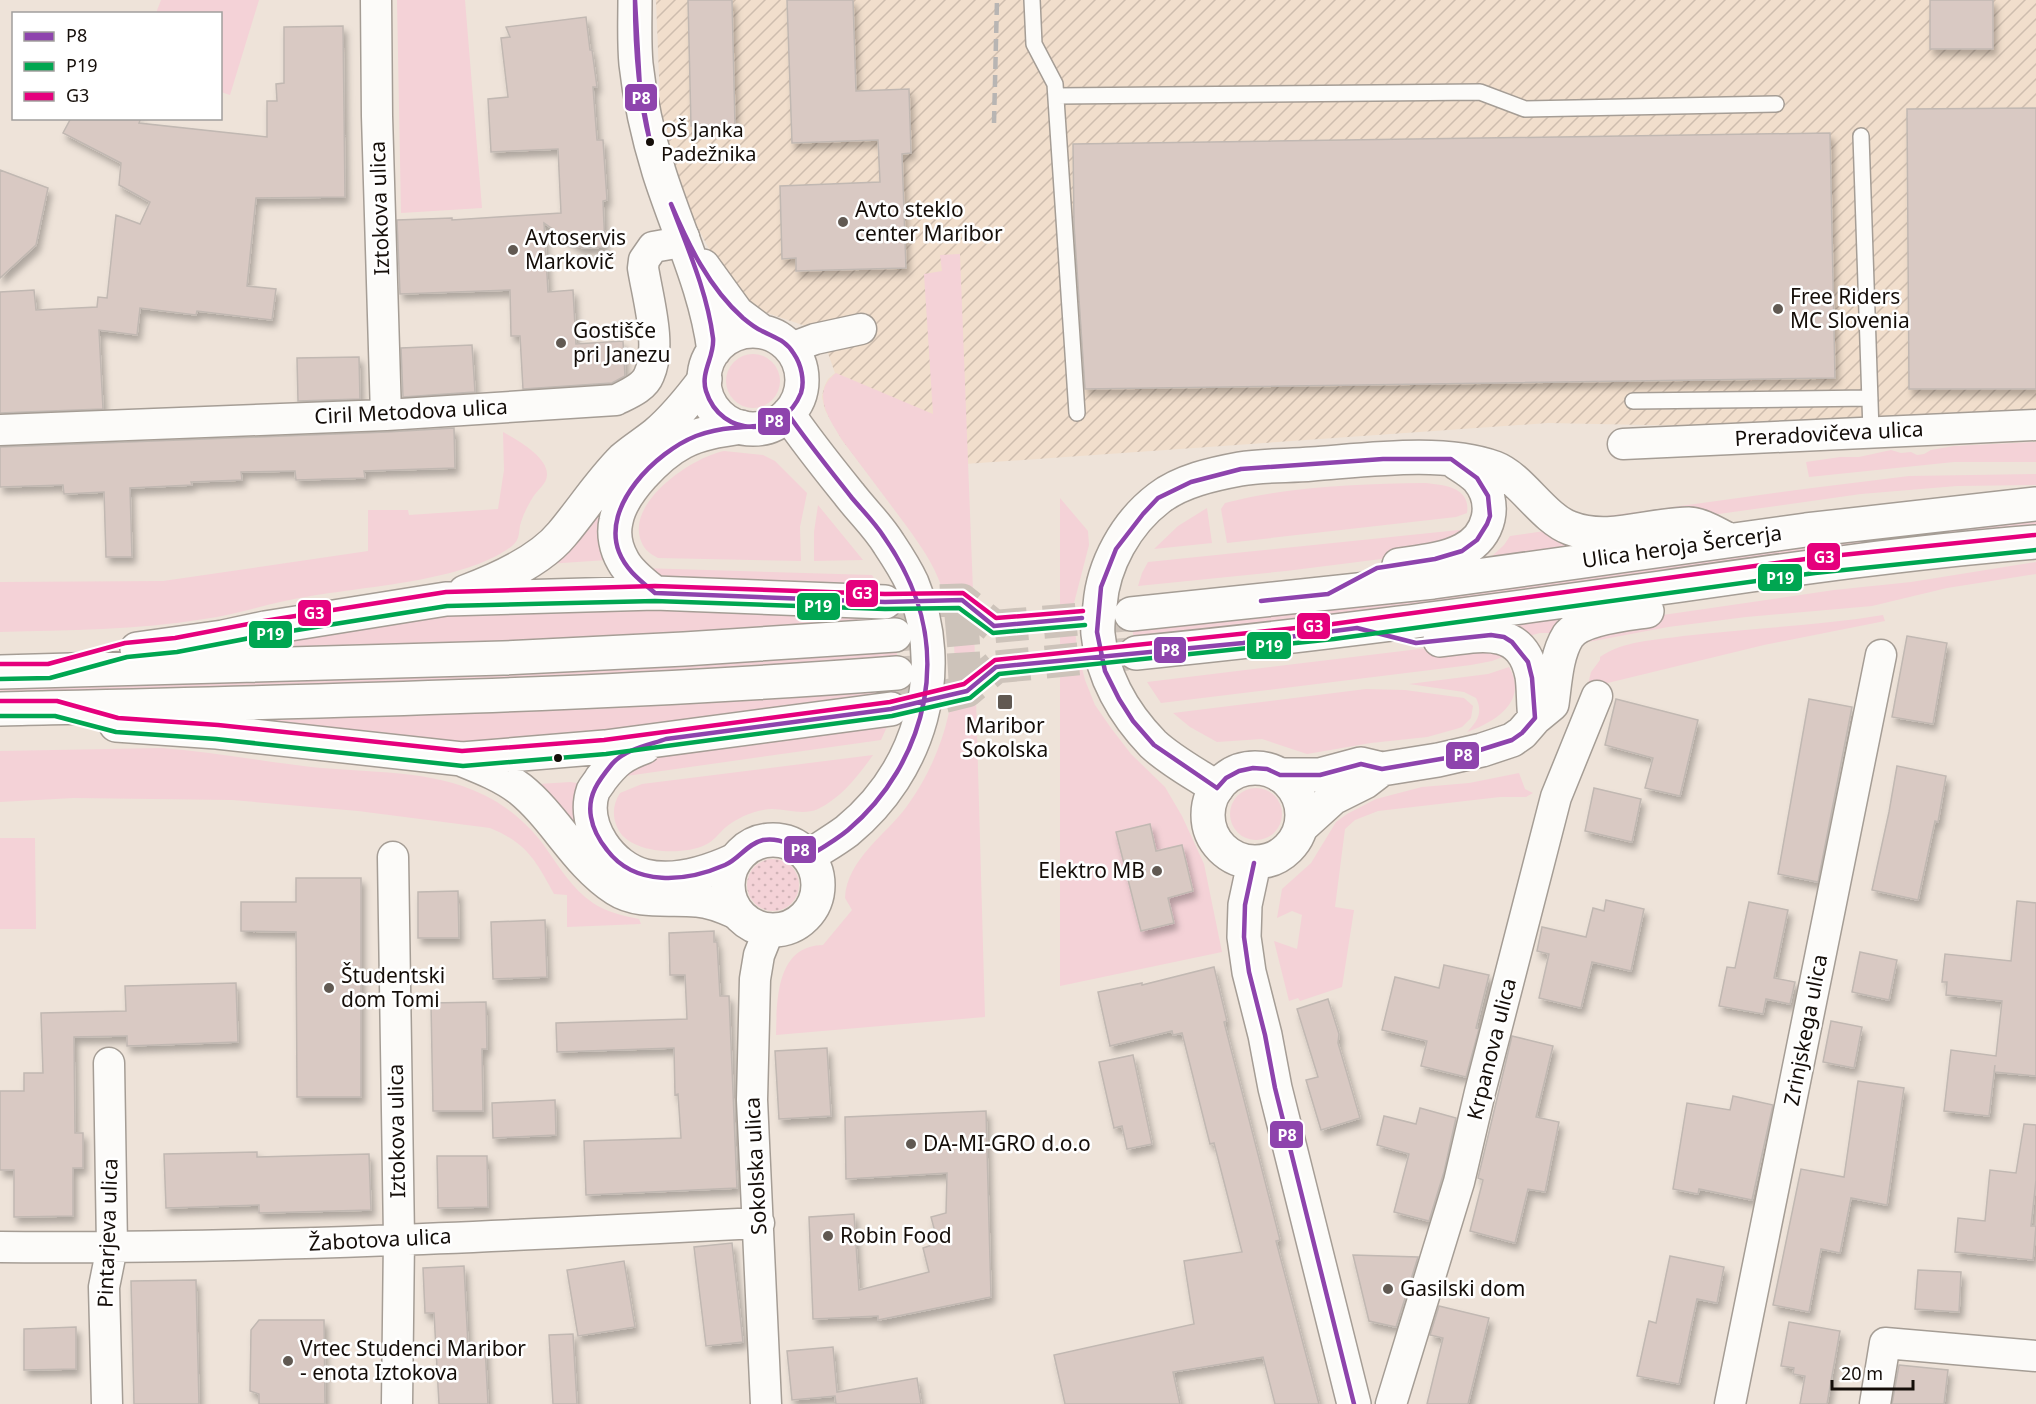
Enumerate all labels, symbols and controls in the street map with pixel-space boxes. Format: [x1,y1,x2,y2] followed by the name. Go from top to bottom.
[12,12,222,120] legend
[66,23,87,47] text: P8
[66,53,97,77] text: P19
[66,83,89,107] text: G3
[624,83,658,112] line badge: P8
[631,87,651,109] text: P8
[661,116,757,167] place label: OŠ Janka Padežnika
[644,136,656,148] marker: OŠ Janka Padežnika
[363,140,395,276] street label: Iztokova ulica
[855,195,1003,247] place label: Avto steklo center Maribor
[836,215,850,229] marker: Avto steklo center Maribor
[525,223,626,275] place label: Avtoservis Markovič
[506,243,520,257] marker: Avtoservis Markovič
[1790,282,1910,334] place label: Free Riders MC Slovenia
[1771,302,1785,316] marker: Free Riders MC Slovenia
[573,316,670,368] place label: Gostišče pri Janezu
[554,336,568,350] marker: Gostišče pri Janezu
[314,392,508,430] street label: Ciril Metodova ulica
[757,407,791,436] line badge: P8
[764,410,784,432] text: P8
[1734,414,1924,452] street label: Preradovičeva ulica
[1580,518,1784,574] street label: Ulica heroja Šercerja
[1806,542,1841,571] line badge: G3
[1814,546,1834,568] text: G3
[1757,563,1803,592] line badge: P19
[1766,567,1794,589] text: P19
[845,579,879,608] line badge: G3
[852,582,872,604] text: G3
[796,592,841,621] line badge: P19
[804,595,832,617] text: P19
[297,599,332,627] line badge: G3
[304,602,324,624] text: G3
[1296,612,1331,640] line badge: G3
[1303,615,1323,637] text: G3
[248,620,293,649] line badge: P19
[256,623,284,645] text: P19
[1246,631,1292,660] line badge: P19
[1255,635,1283,657] text: P19
[1153,636,1187,664] line badge: P8
[1160,639,1180,661] text: P8
[996,693,1014,711] marker: Maribor Sokolska
[962,711,1048,763] place label: Maribor Sokolska
[1445,741,1480,770] line badge: P8
[1453,744,1473,766] text: P8
[552,752,564,764] unlabelled marker
[783,835,817,864] line badge: P8
[790,839,810,861] text: P8
[1038,856,1145,884] place label: Elektro MB
[1150,864,1164,878] marker: Elektro MB
[1777,952,1833,1108] street label: Zrinjskega ulica
[341,961,445,1013] place label: Študentski dom Tomi
[1460,975,1522,1123] street label: Krpanova ulica
[322,981,336,995] marker: Študentski dom Tomi
[381,1064,411,1198] street label: Iztokova ulica
[737,1097,773,1236] street label: Sokolska ulica
[1269,1120,1304,1149] line badge: P8
[1277,1124,1297,1146] text: P8
[923,1129,1091,1157] place label: DA-MI-GRO d.o.o
[904,1137,918,1151] marker: DA-MI-GRO d.o.o
[90,1158,124,1308] street label: Pintarjeva ulica
[308,1221,452,1257] street label: Žabotova ulica
[840,1221,952,1249] place label: Robin Food
[821,1229,835,1243] marker: Robin Food
[1400,1274,1525,1302] place label: Gasilski dom
[1381,1282,1395,1296] marker: Gasilski dom
[300,1334,526,1386] place label: Vrtec Studenci Maribor - enota Iztokova
[1832,1353,1913,1391] scale bar
[281,1354,295,1368] marker: Vrtec Studenci Maribor - enota Iztokova
[1841,1361,1883,1385] text: 20 m

